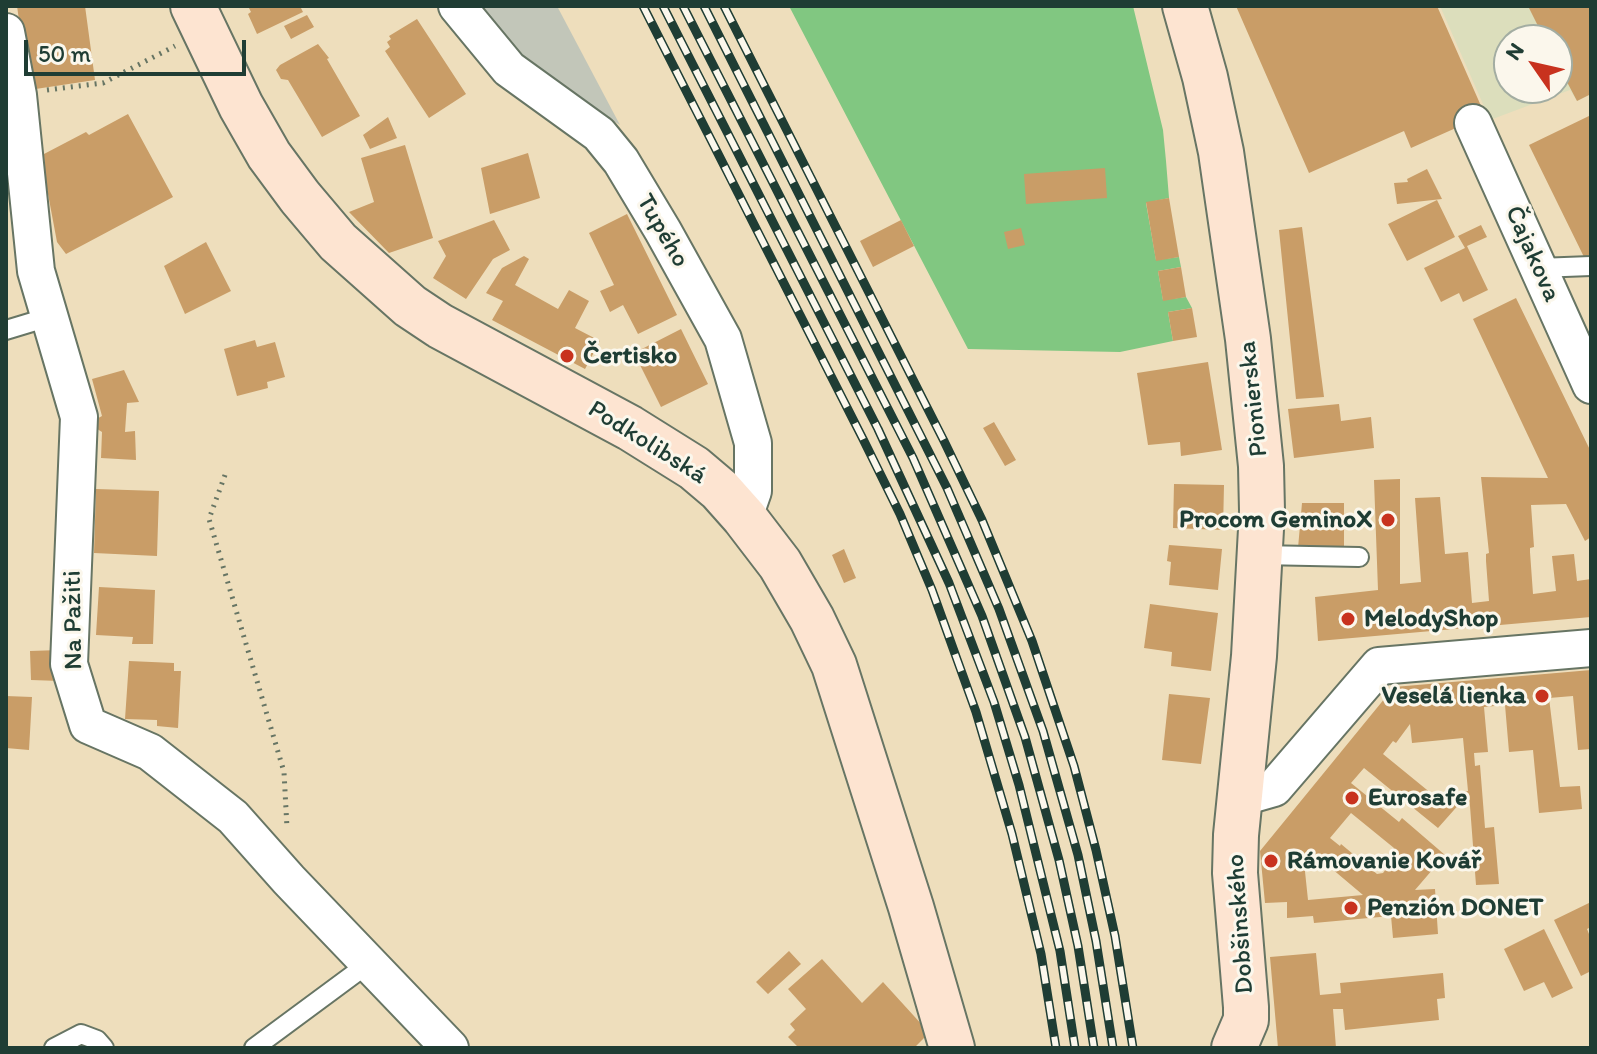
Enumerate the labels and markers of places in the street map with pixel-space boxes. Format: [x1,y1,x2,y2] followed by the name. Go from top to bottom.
[583,340,677,372] place label: Čertisko
[558,347,576,365] marker: Čertisko
[1179,504,1372,536] place label: Procom GeminoX
[1379,511,1397,529] marker: Procom GeminoX
[1364,603,1498,635] place label: MelodyShop
[1339,610,1357,628] marker: MelodyShop
[1382,680,1526,712] place label: Veselá lienka
[1533,687,1551,705] marker: Veselá lienka
[1368,782,1467,814] place label: Eurosafe
[1343,789,1361,807] marker: Eurosafe
[1287,845,1481,877] place label: Rámovanie Kovář
[1262,852,1280,870] marker: Rámovanie Kovář
[1367,892,1543,924] place label: Penzión DONET
[1342,899,1360,917] marker: Penzión DONET

